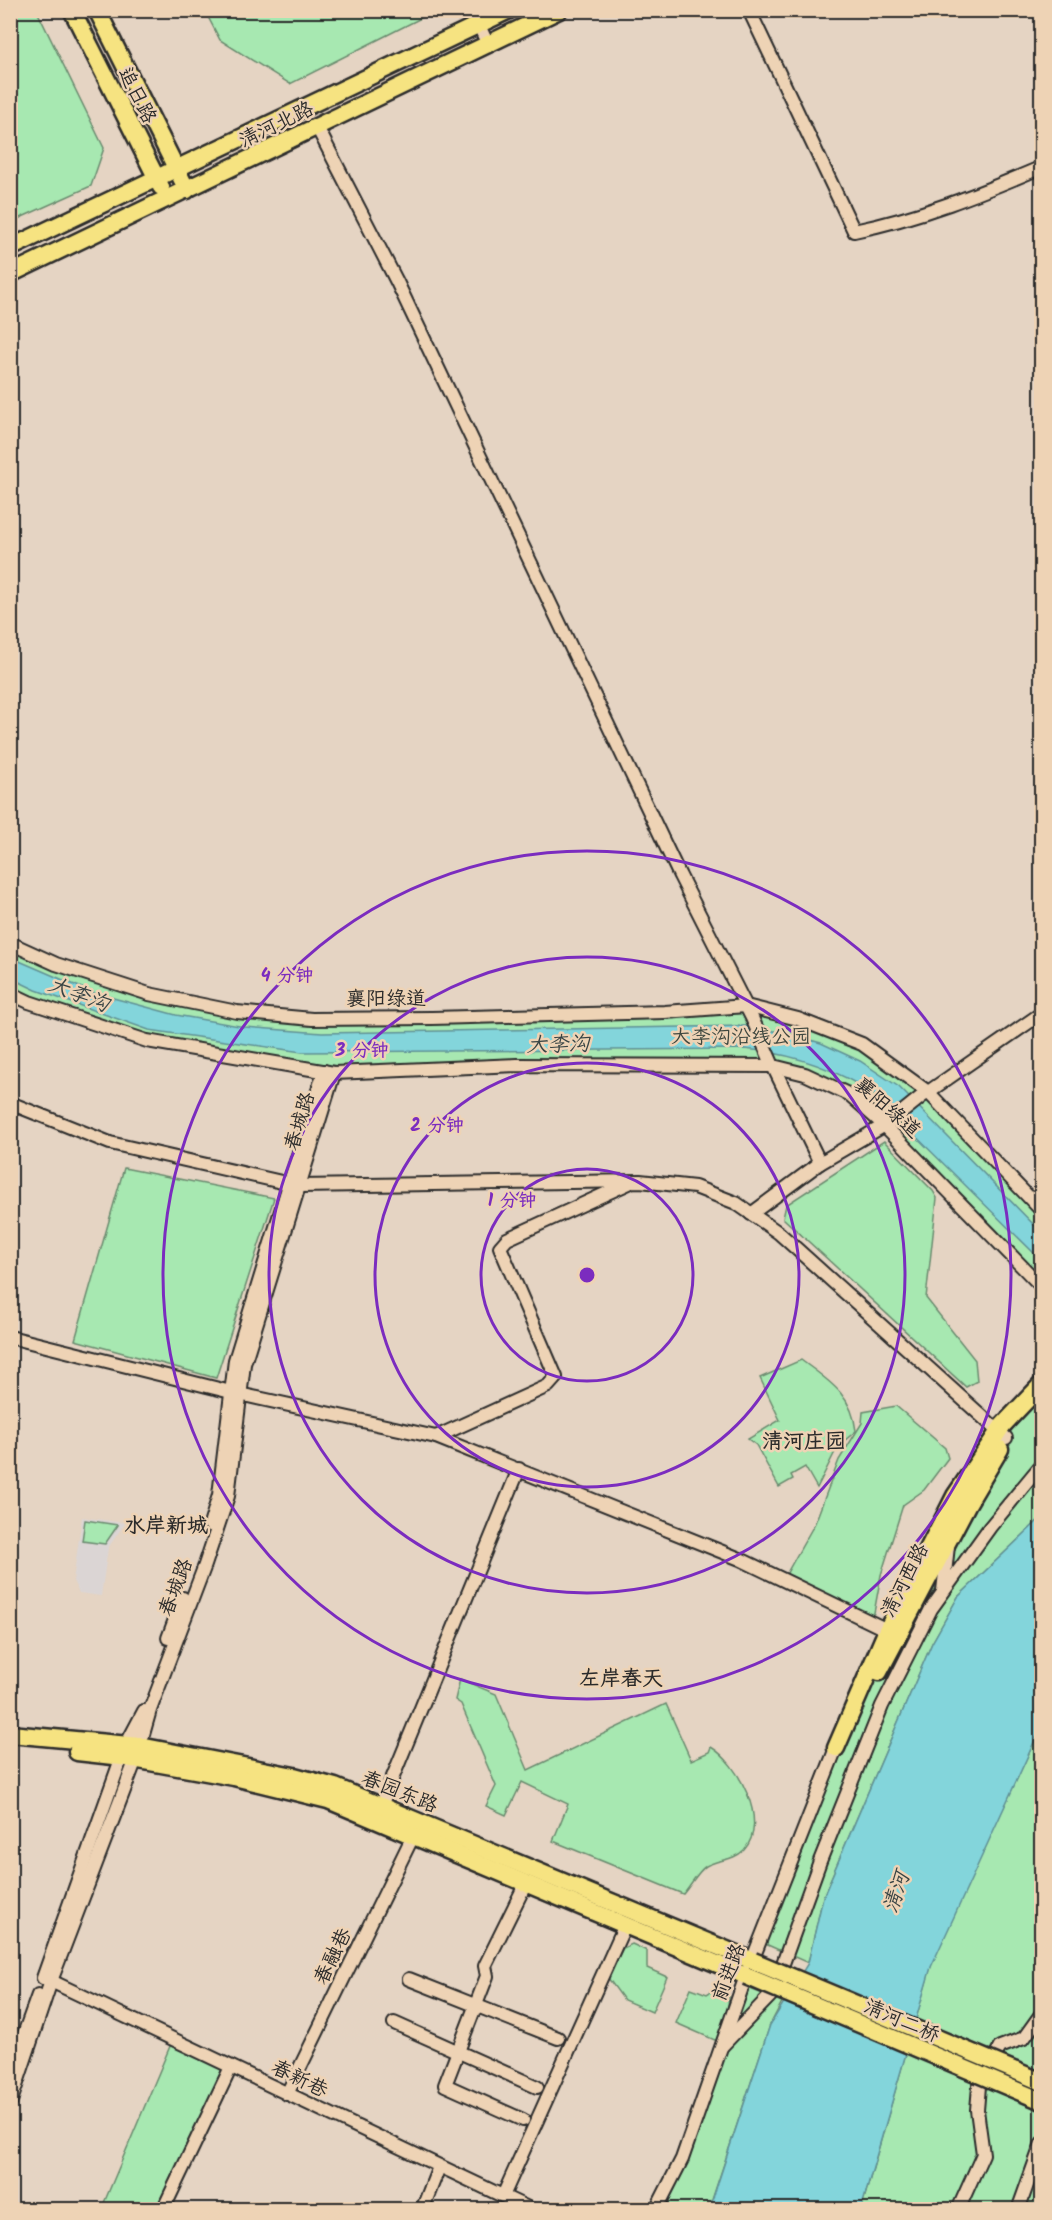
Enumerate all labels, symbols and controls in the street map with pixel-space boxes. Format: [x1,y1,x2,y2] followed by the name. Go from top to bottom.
[108,62,165,131] street label: 追日路
[234,93,321,158] street label: 清河北路
[261,962,313,991] text: 4 分钟
[43,969,116,1023] water label: 大李沟
[346,984,426,1016] street label: 襄阳绿道
[671,1022,811,1054] park label: 大李沟沿线公园
[526,1028,592,1063] water label: 大李沟
[335,1037,388,1066] text: 3 分钟
[846,1070,927,1147] street label: 襄阳绿道
[277,1087,325,1155] street label: 春城路
[410,1112,464,1141] text: 2 分钟
[488,1187,536,1216] text: 1 分钟
[577,1265,597,1285] centre of rings
[762,1426,846,1459] district label: 清河庄园
[124,1510,208,1543] district label: 水岸新城
[873,1537,939,1624] street label: 清河西路
[151,1553,203,1621] street label: 春城路
[579,1663,663,1696] district label: 左岸春天
[356,1763,443,1823] street label: 春园东路
[875,1864,921,1918] water label: 清河
[306,1922,362,1991] street label: 春融巷
[704,1938,756,2006] street label: 前进路
[858,1991,944,2052] street label: 清河二桥
[265,2052,334,2108] street label: 春新巷

